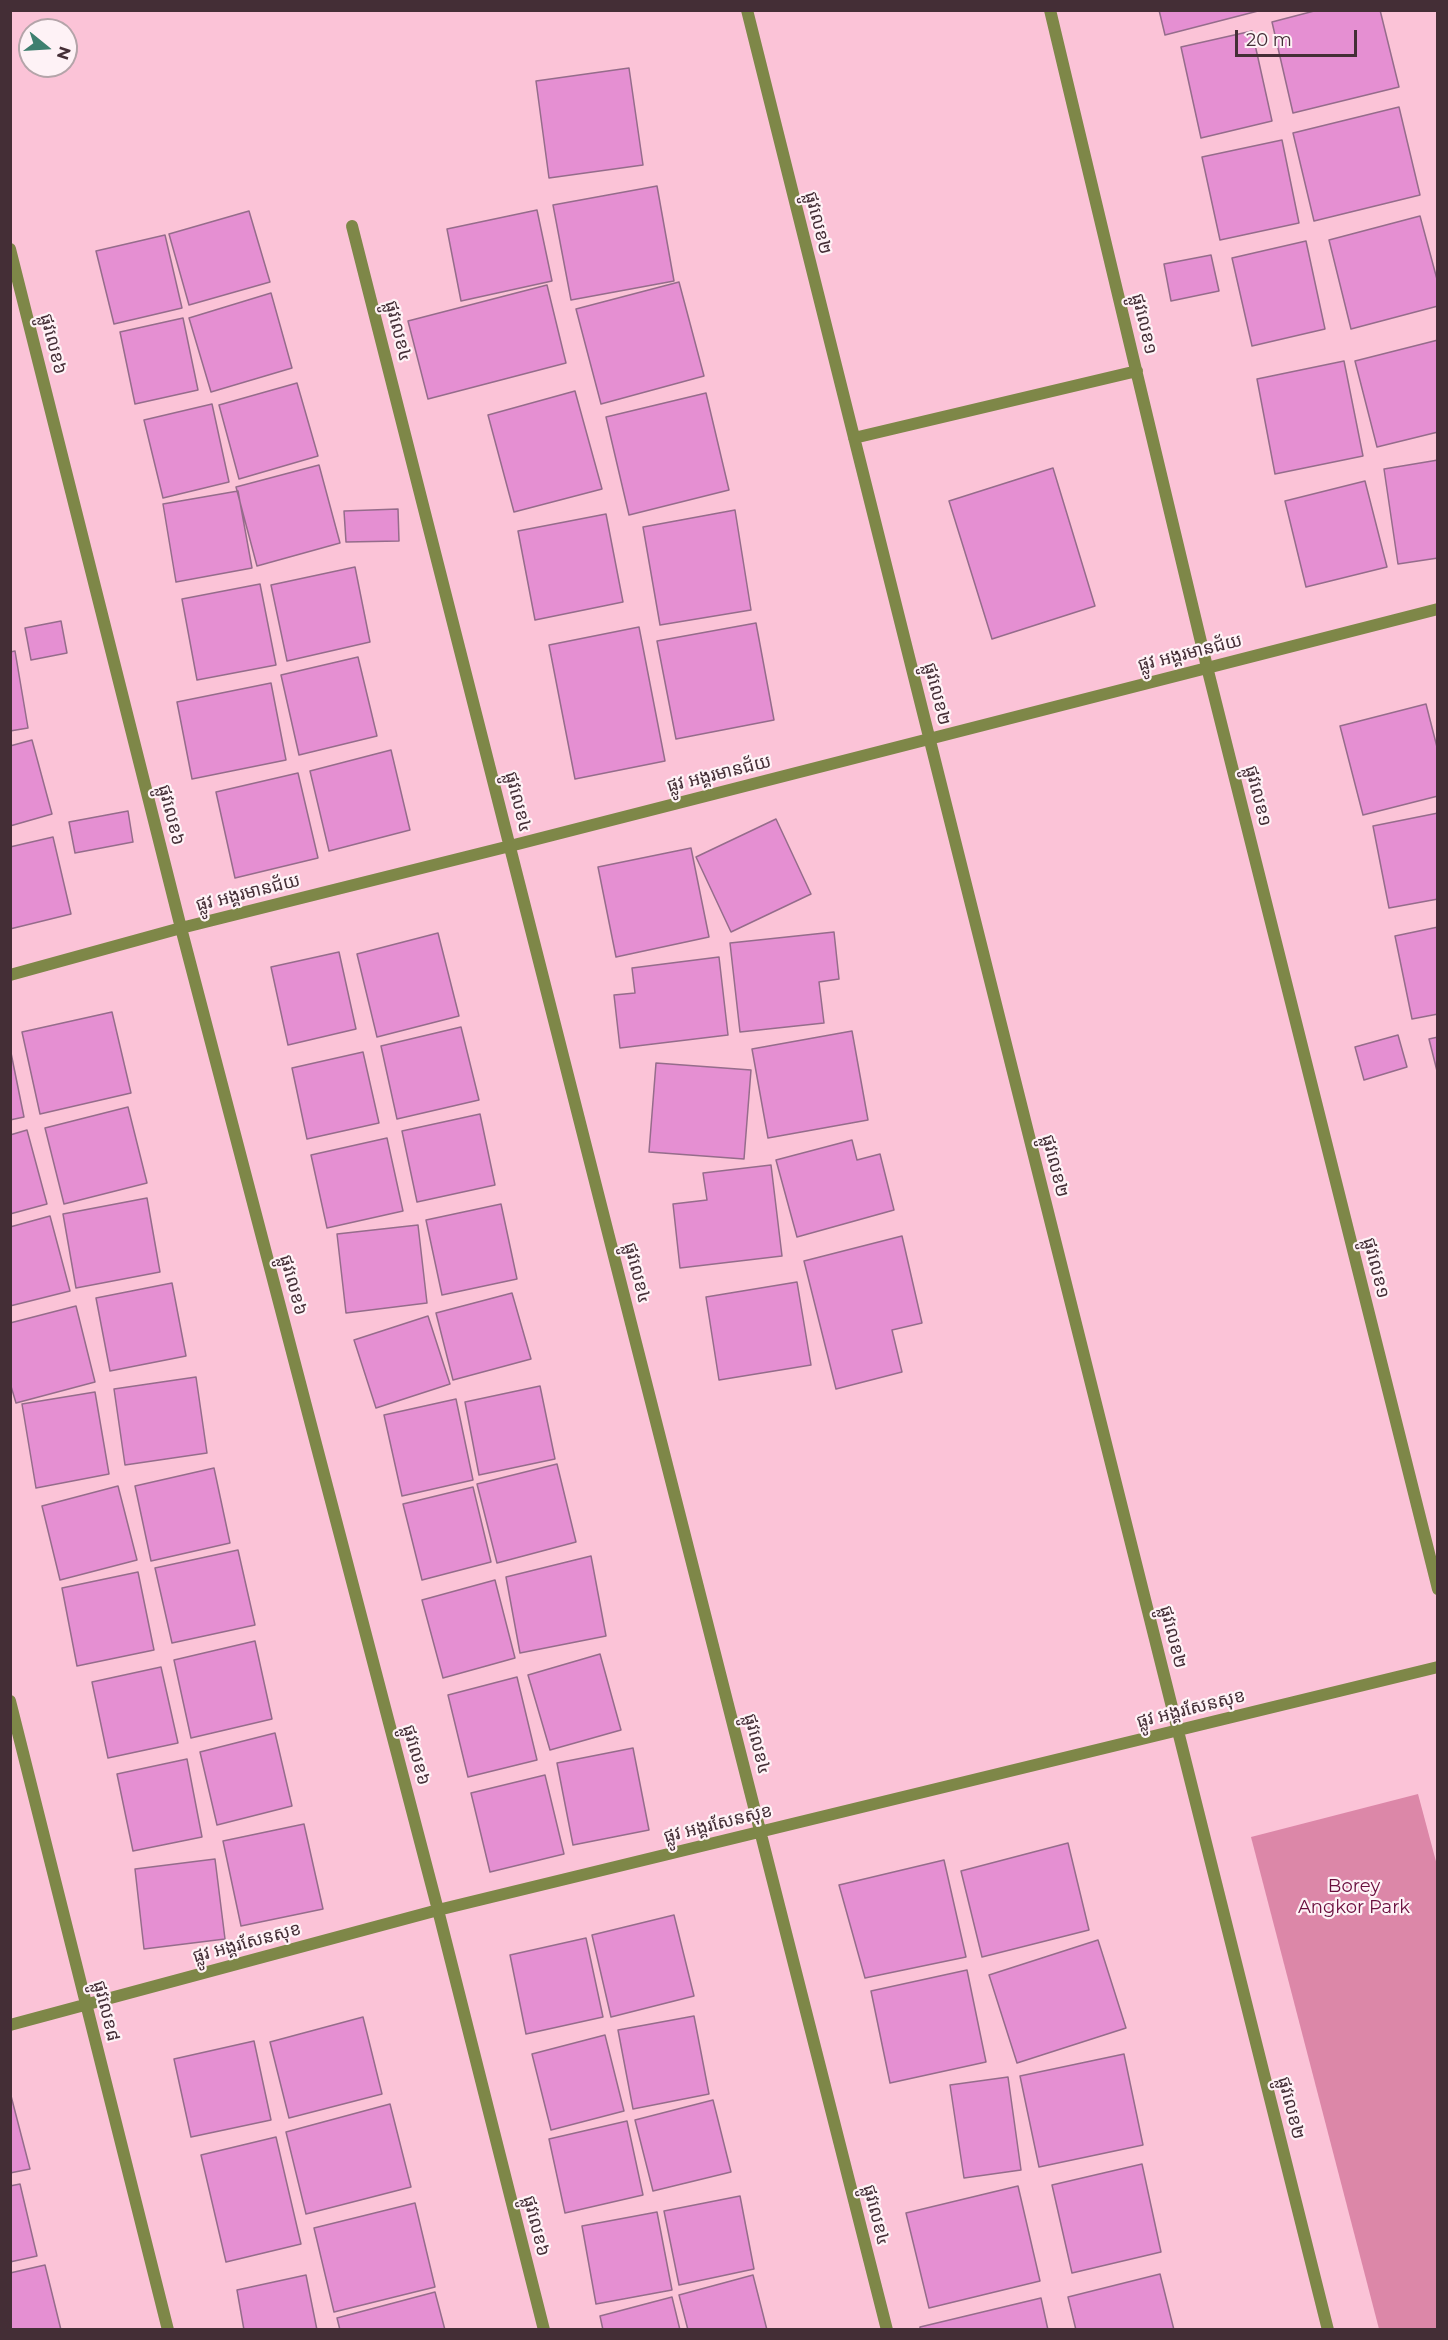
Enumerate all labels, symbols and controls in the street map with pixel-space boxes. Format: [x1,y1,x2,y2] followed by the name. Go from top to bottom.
[18,18,78,78] north arrow
[1238,18,1360,56] scale bar
[1246,29,1292,51] text: 20 m
[53,44,75,62] text: N
[800,189,836,257] street label: ផ្លូវលេខ២
[1126,291,1162,357] street label: ផ្លូវលេខ១
[380,298,416,364] street label: ផ្លូវលេខ៤
[35,311,71,377] street label: ផ្លូវលេខ៦
[1136,630,1244,676] street label: ផ្លូវ អង្គរមានជ័យ
[919,660,955,728] street label: ផ្លូវលេខ២
[665,751,773,797] street label: ផ្លូវ អង្គរមានជ័យ
[1240,763,1276,829] street label: ផ្លូវលេខ១
[500,769,536,835] street label: ផ្លូវលេខ៤
[153,782,189,848] street label: ផ្លូវលេខ៦
[194,870,302,916] street label: ផ្លូវ អង្គរមានជ័យ
[1037,1132,1073,1200] street label: ផ្លូវលេខ២
[1358,1235,1394,1301] street label: ផ្លូវលេខ១
[619,1240,655,1306] street label: ផ្លូវលេខ៤
[275,1252,311,1318] street label: ផ្លូវលេខ៦
[1155,1603,1191,1671] street label: ផ្លូវលេខ២
[1134,1685,1248,1733] street label: ផ្លូវ អង្គរសែនសុខ
[739,1711,775,1777] street label: ផ្លូវលេខ៤
[398,1722,434,1788] street label: ផ្លូវលេខ៦
[661,1800,775,1848] street label: ផ្លូវ អង្គរសែនសុខ
[1298,1876,1410,1918] park label: Borey Angkor Park
[190,1918,304,1968] street label: ផ្លូវ អង្គរសែនសុខ
[88,1978,124,2044] street label: ផ្លូវលេខ៨
[1273,2074,1309,2142] street label: ផ្លូវលេខ២
[858,2182,894,2248] street label: ផ្លូវលេខ៤
[518,2193,554,2259] street label: ផ្លូវលេខ៦

